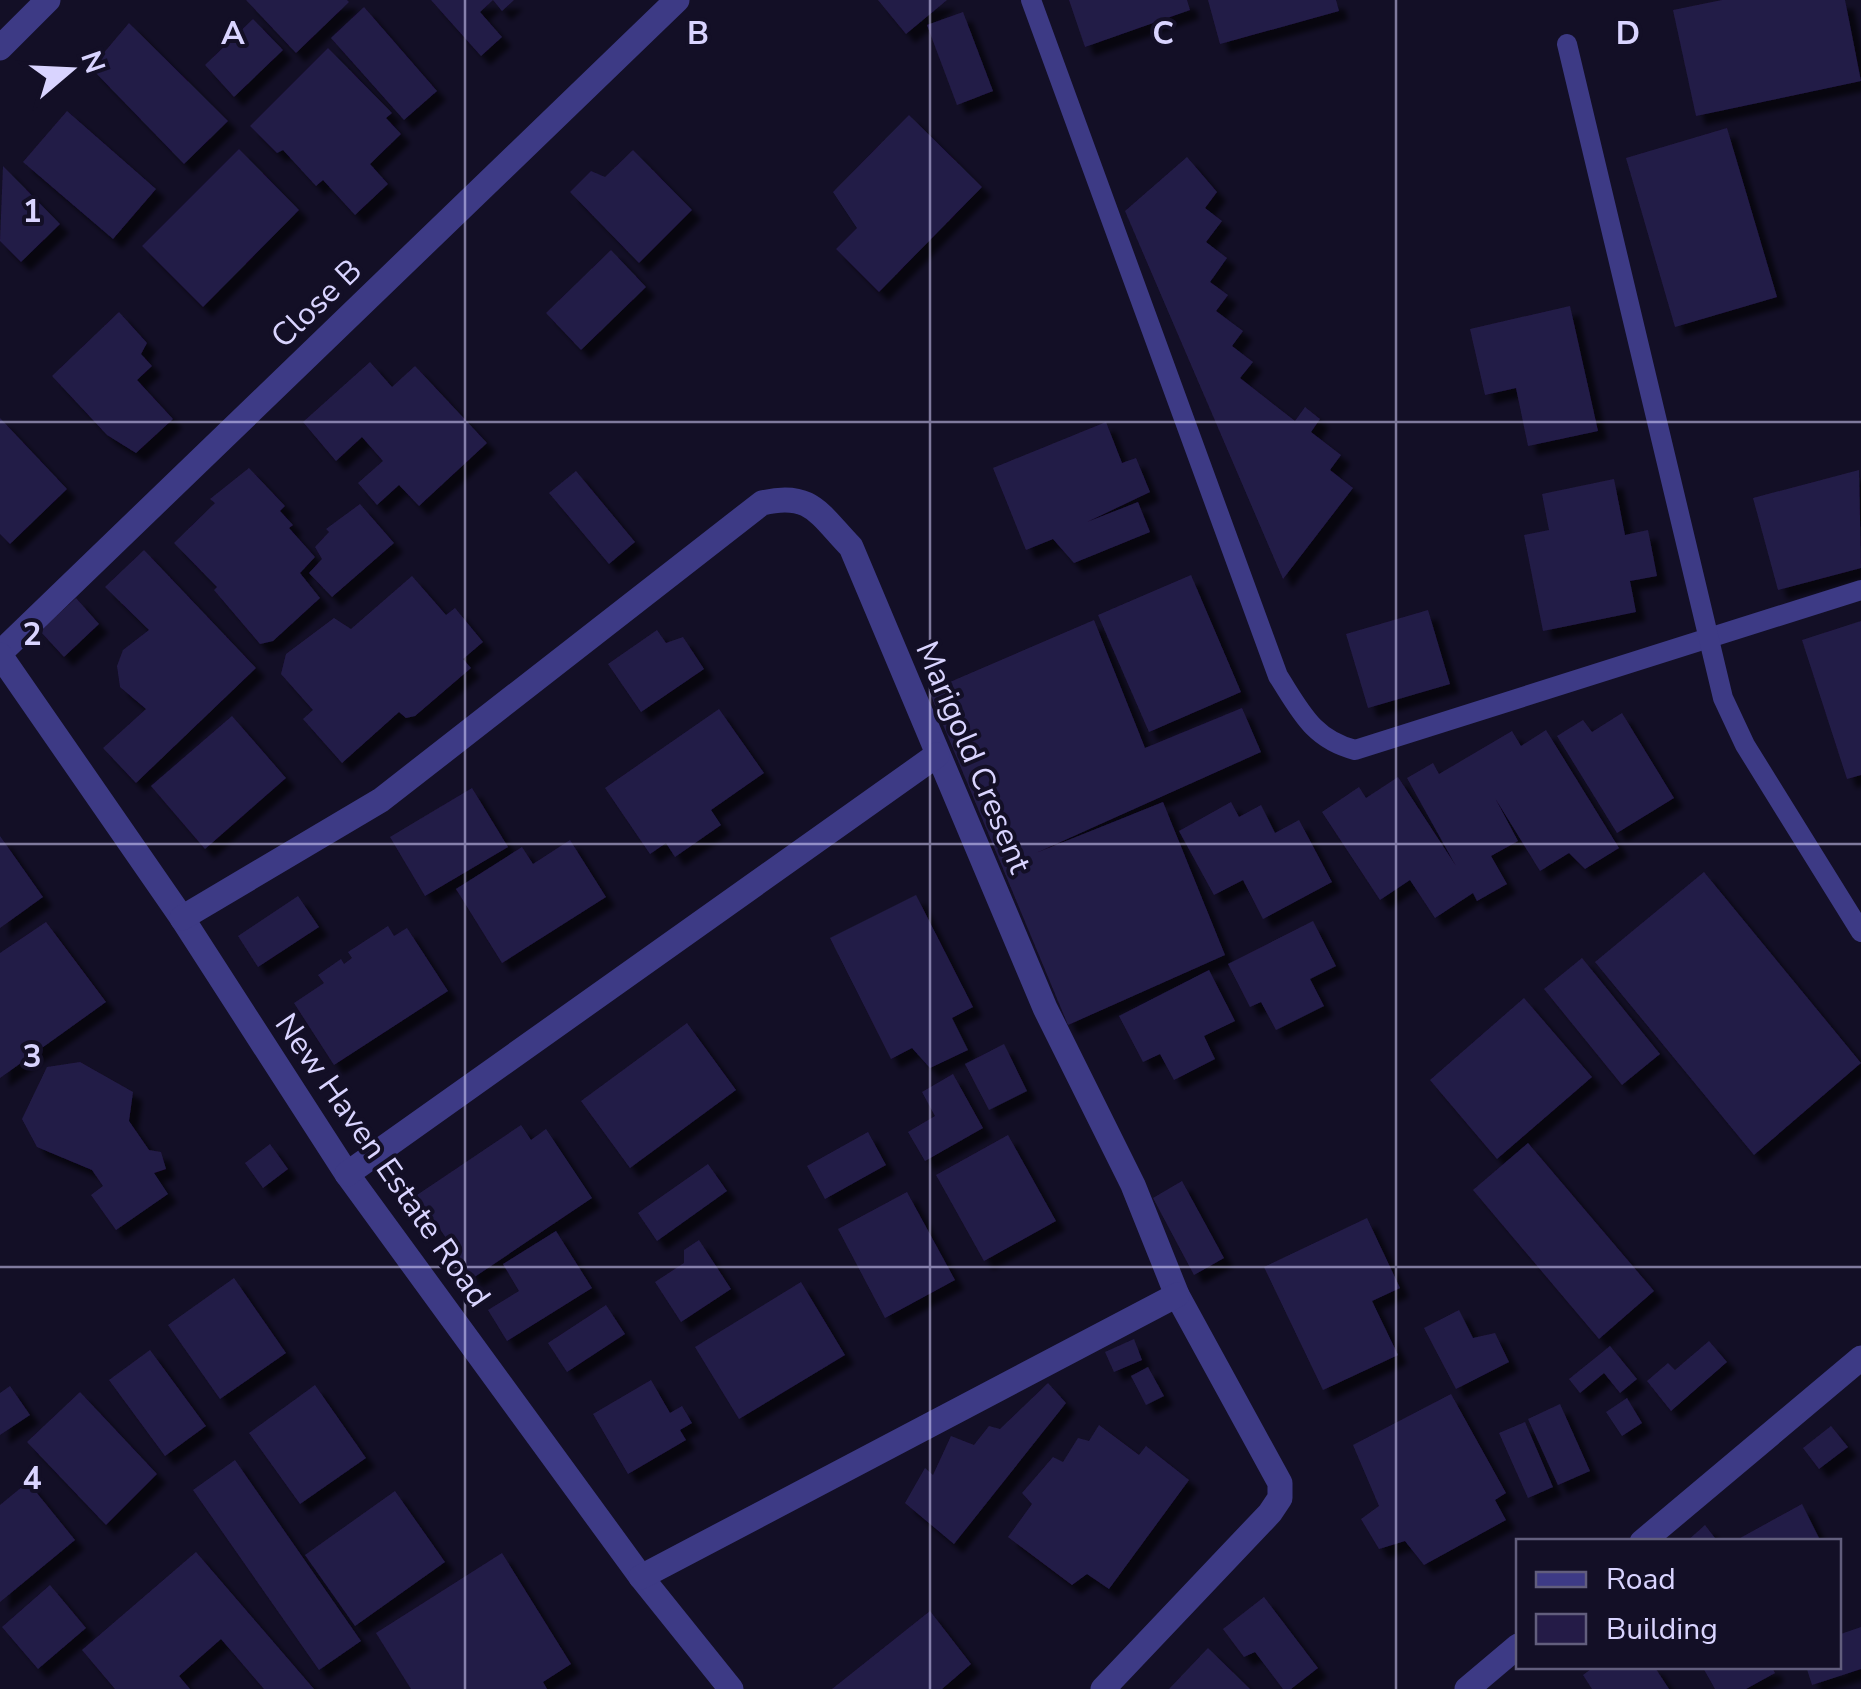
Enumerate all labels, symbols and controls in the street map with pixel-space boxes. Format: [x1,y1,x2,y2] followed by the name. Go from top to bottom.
[221,12,245,55] text: A
[687,12,709,55] text: B
[1152,12,1174,55] text: C
[1616,12,1640,55] text: D
[20,20,120,120] north arrow
[71,46,114,78] text: N
[22,190,42,233] text: 1
[262,249,371,357] street label: Close B
[22,613,42,656] text: 2
[905,635,1042,880] street label: Marigold Cresent
[265,1005,500,1316] street label: New Haven Estate Road
[22,1035,42,1078] text: 3
[22,1457,42,1500] text: 4
[1516,1539,1841,1669] legend
[1606,1559,1676,1600] text: Road
[1606,1609,1718,1650] text: Building

